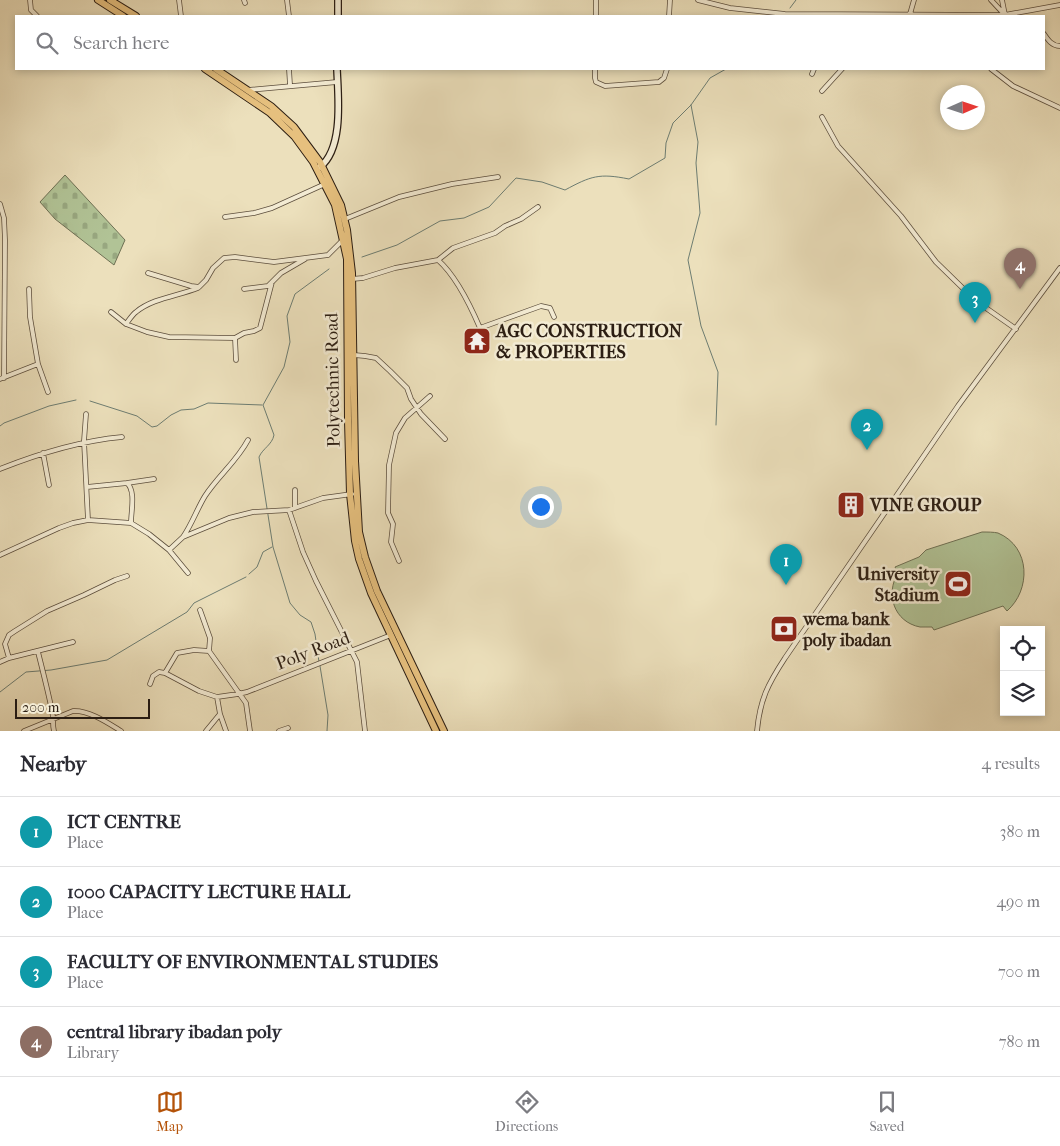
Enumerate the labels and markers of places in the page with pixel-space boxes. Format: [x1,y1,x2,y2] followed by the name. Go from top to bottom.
[1004,248,1036,289] pin: 4
[959,282,991,323] pin: 3
[495,321,682,363] place label: AGC CONSTRUCTION & PROPERTIES
[462,326,492,356] temple icon: AGC CONSTRUCTION & PROPERTIES
[851,409,883,450] pin: 2
[836,490,866,520] building icon: VINE GROUP
[869,495,982,516] place label: VINE GROUP
[770,544,802,585] pin: 1
[855,564,940,606] place label: University Stadium
[943,569,973,599] sports icon: University Stadium
[802,609,892,651] place label: wema bank poly ibadan
[769,614,799,644] bank icon: wema bank poly ibadan

